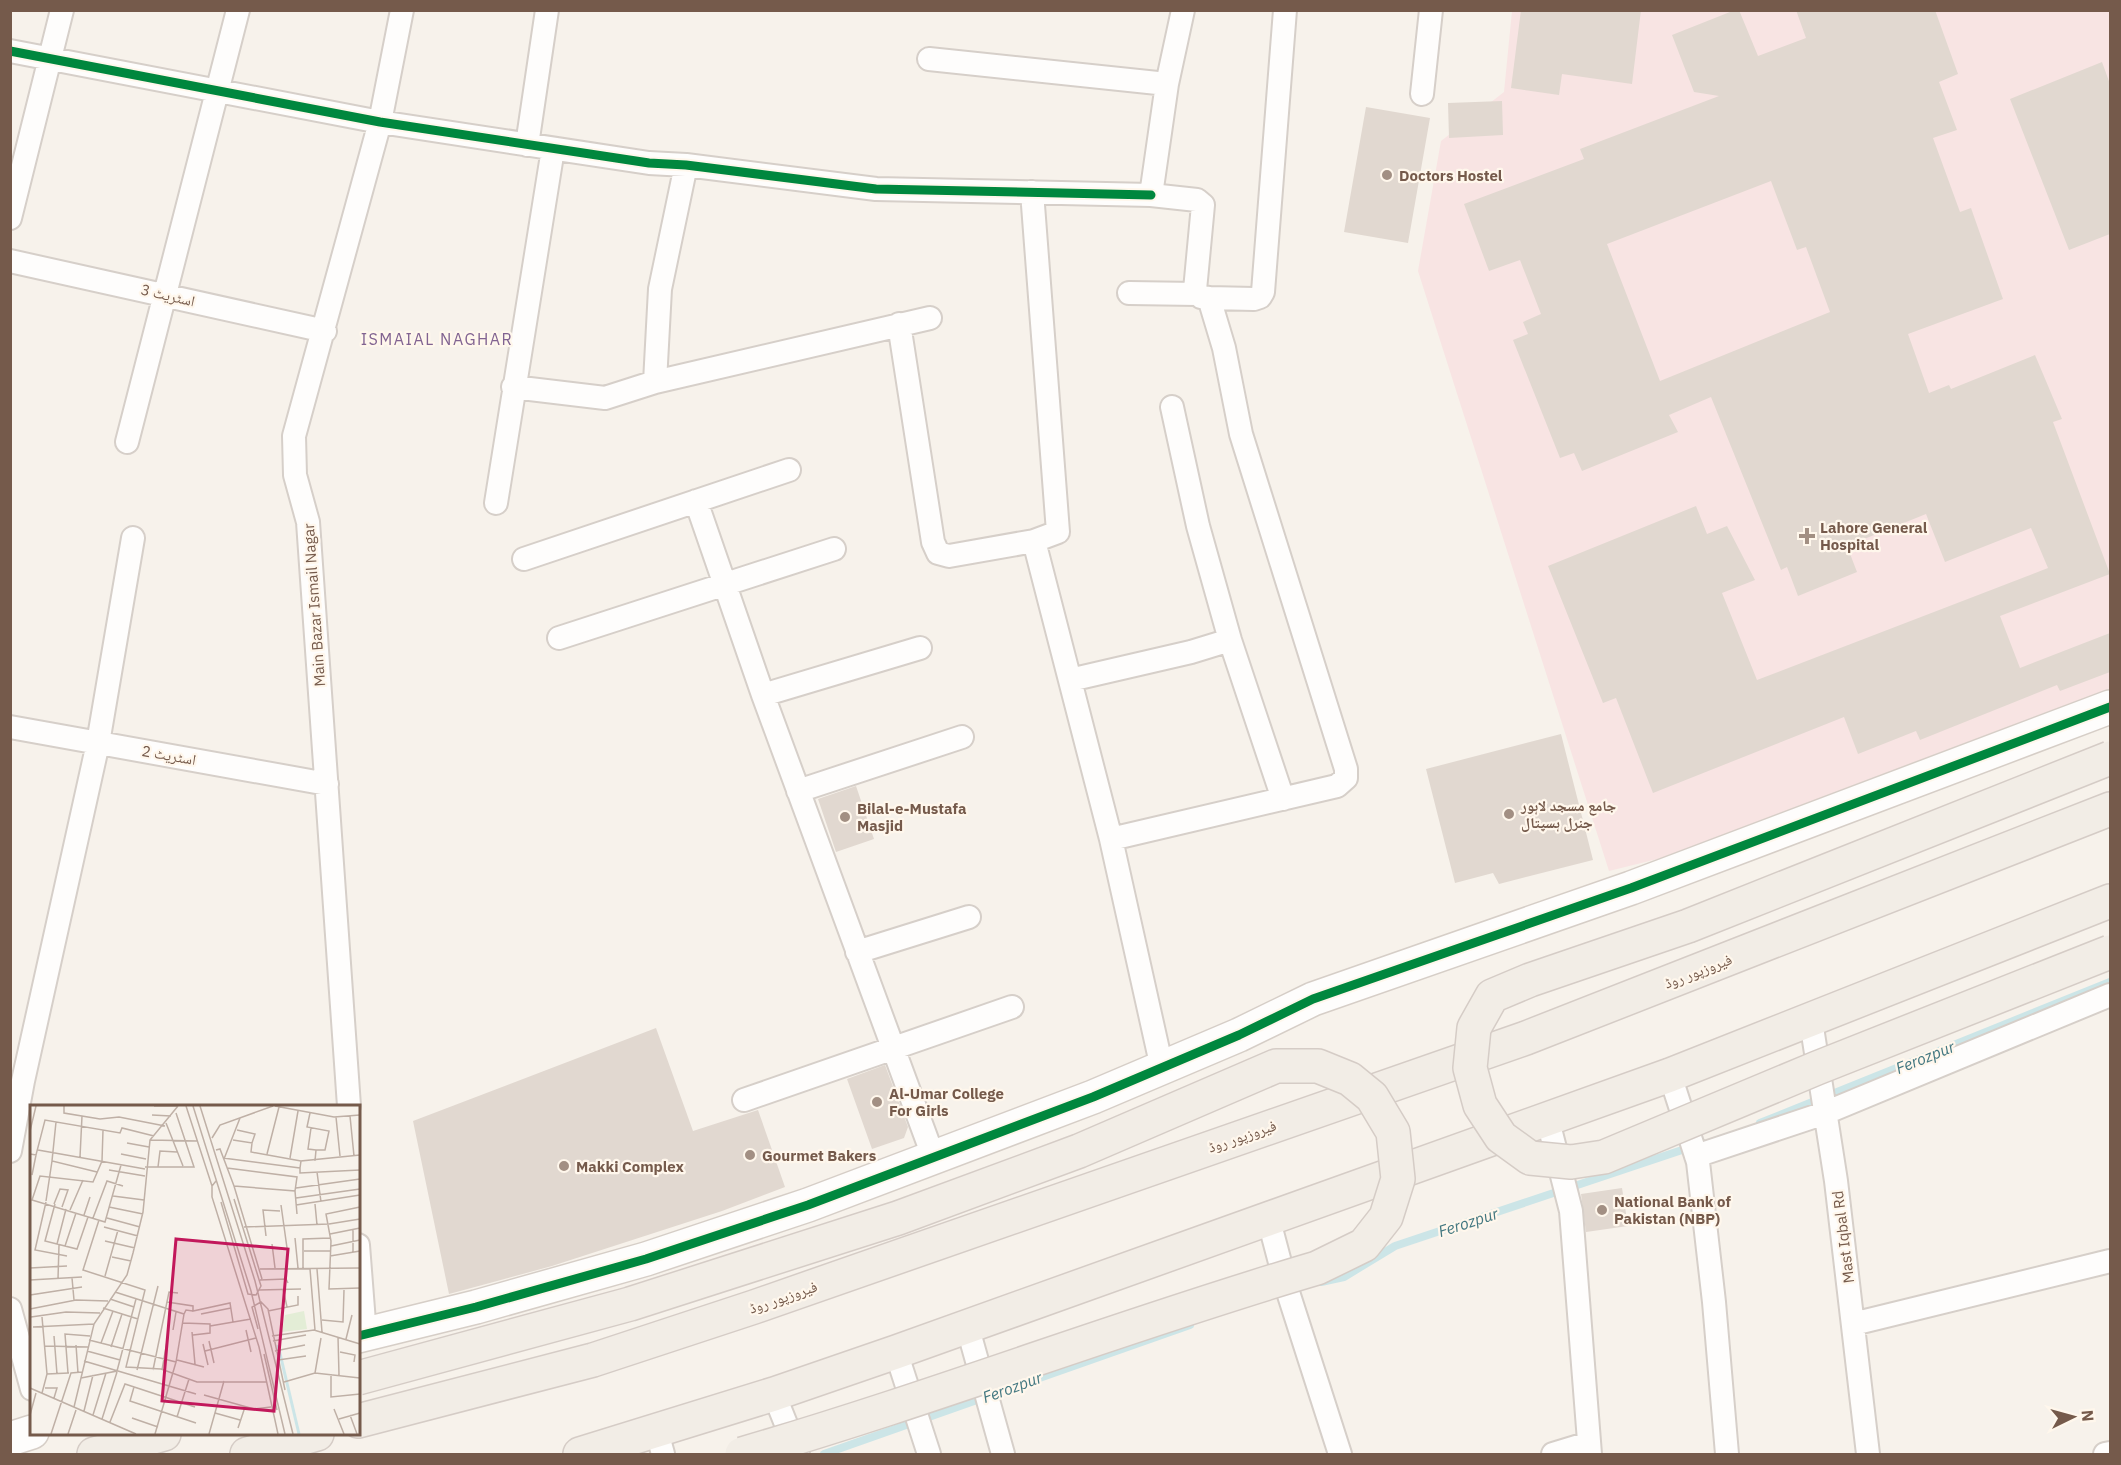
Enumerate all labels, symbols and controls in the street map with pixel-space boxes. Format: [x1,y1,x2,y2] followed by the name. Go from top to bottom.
[1399,166,1503,185] place label: Doctors Hostel
[1380,168,1394,182] marker: Doctors Hostel
[139,280,197,310] street label: اسٹریٹ 3
[361,329,513,349] district label: ISMAIAL NAGHAR
[1820,518,1928,554] place label: Lahore General Hospital
[299,522,329,687] street label: Main Bazar Ismail Nagar
[1798,527,1816,545] marker: Lahore General Hospital
[140,741,198,769] street label: اسٹریٹ 2
[1520,796,1617,832] place label: جامع مسجد لاہور جنرل ہسپتال
[857,799,967,835] place label: Bilal-e-Mustafa Masjid
[1502,807,1516,821] marker: جامع مسجد لاہور جنرل ہسپتال
[838,810,852,824] marker: Bilal-e-Mustafa Masjid
[1661,949,1735,993] street label: فیروزپور روڈ
[1893,1036,1959,1078] water label: Ferozpur
[889,1084,1004,1120] place label: Al-Umar College For Girls
[870,1095,884,1109] marker: Al-Umar College For Girls
[30,1105,360,1435] inset map
[1205,1115,1279,1157] street label: فیروزپور روڈ
[762,1146,877,1165] place label: Gourmet Bakers
[743,1148,757,1162] marker: Gourmet Bakers
[576,1157,684,1176] place label: Makki Complex
[557,1159,571,1173] marker: Makki Complex
[1828,1190,1858,1284] street label: Mast Iqbal Rd
[1614,1192,1731,1228] place label: National Bank of Pakistan (NBP)
[1435,1203,1502,1241] water label: Ferozpur
[1595,1203,1609,1217] marker: National Bank of Pakistan (NBP)
[746,1276,820,1318] street label: فیروزپور روڈ
[979,1367,1046,1407] water label: Ferozpur
[2043,1387,2103,1447] north arrow
[2077,1409,2098,1422] text: N

